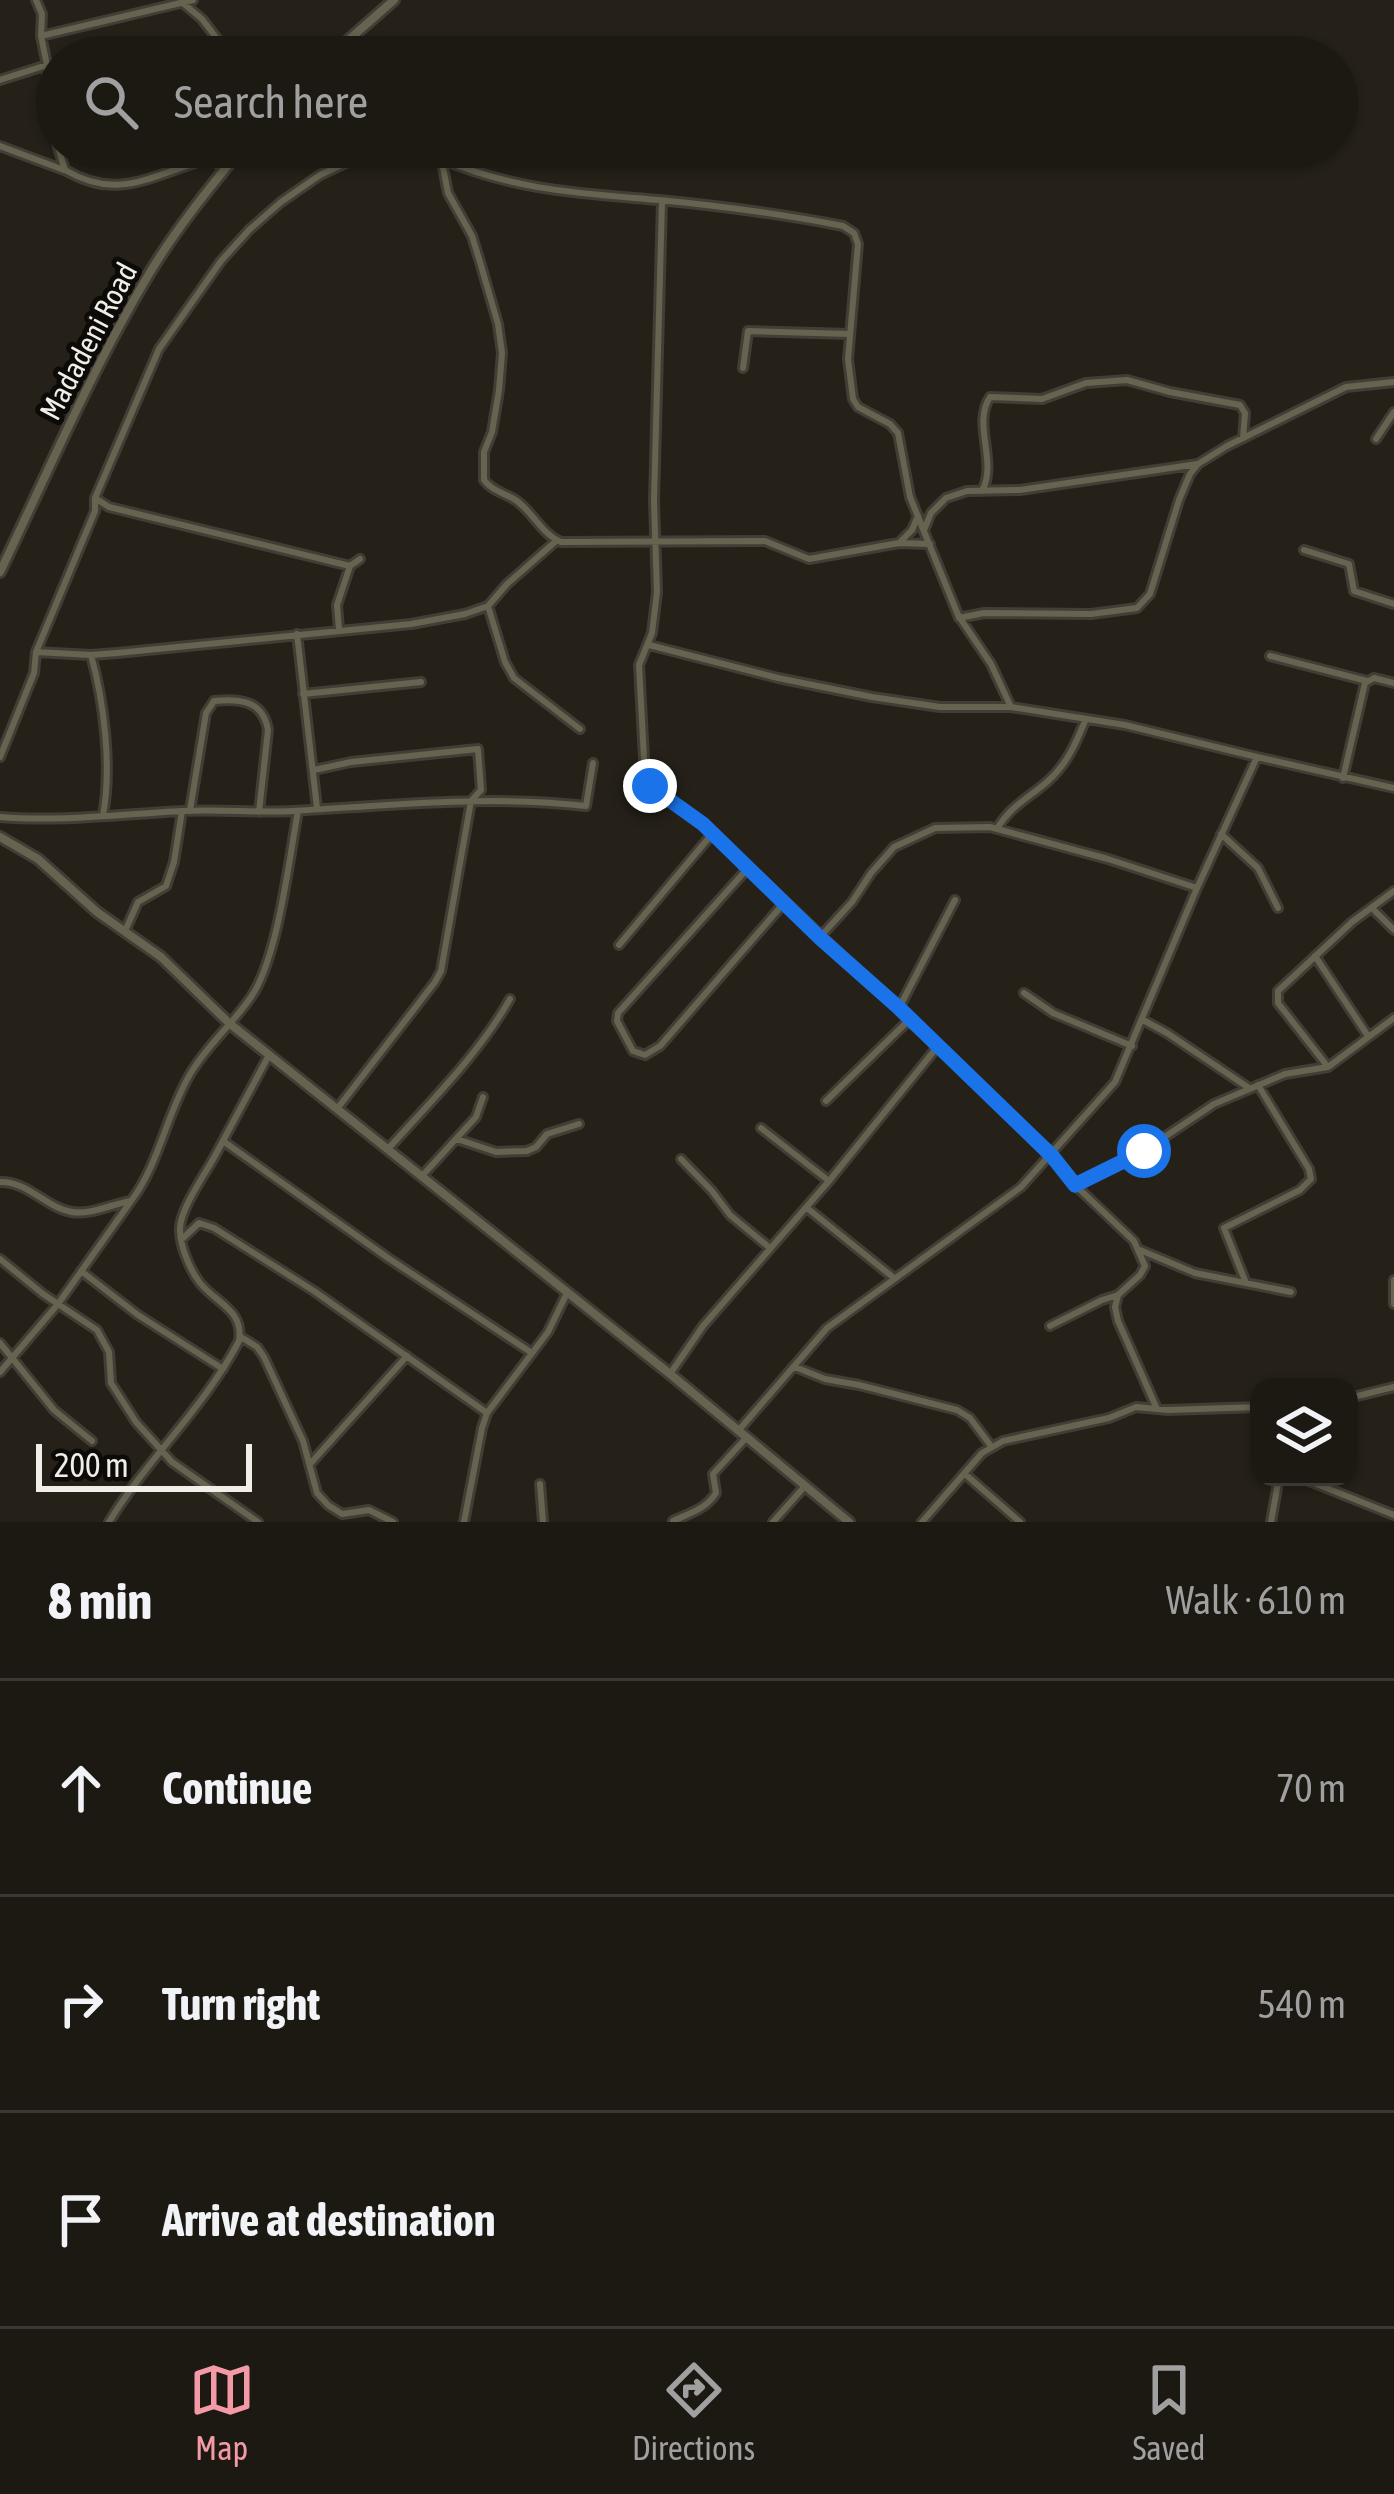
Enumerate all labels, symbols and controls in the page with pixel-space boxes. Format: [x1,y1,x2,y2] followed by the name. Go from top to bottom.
[36,36,1358,168] search box
[78,69,144,135] icon: search
[174,76,368,128] text: Search here
[32,257,144,425] street label: Madadeni Road
[623,759,677,813] route end
[1117,1124,1171,1178] route start
[1250,1378,1358,1486] map controls
[1250,1378,1358,1486] button: layers
[36,1438,252,1491] scale bar
[54,1446,129,1484] text: 200 m
[48,1571,152,1630] text: 8 min
[1166,1578,1346,1622] text: Walk · 610 m
[48,1755,114,1821] icon: ahead
[162,1762,313,1814] text: Continue
[1276,1766,1346,1810] text: 70 m
[48,1971,114,2037] icon: right
[162,1978,320,2030] text: Turn right
[1258,1982,1346,2026] text: 540 m
[48,2187,114,2253] icon: arrive
[162,2194,496,2246] text: Arrive at destination
[189,2357,255,2467] tab: Map
[632,2357,755,2467] tab: Directions
[1132,2357,1205,2467] tab: Saved

